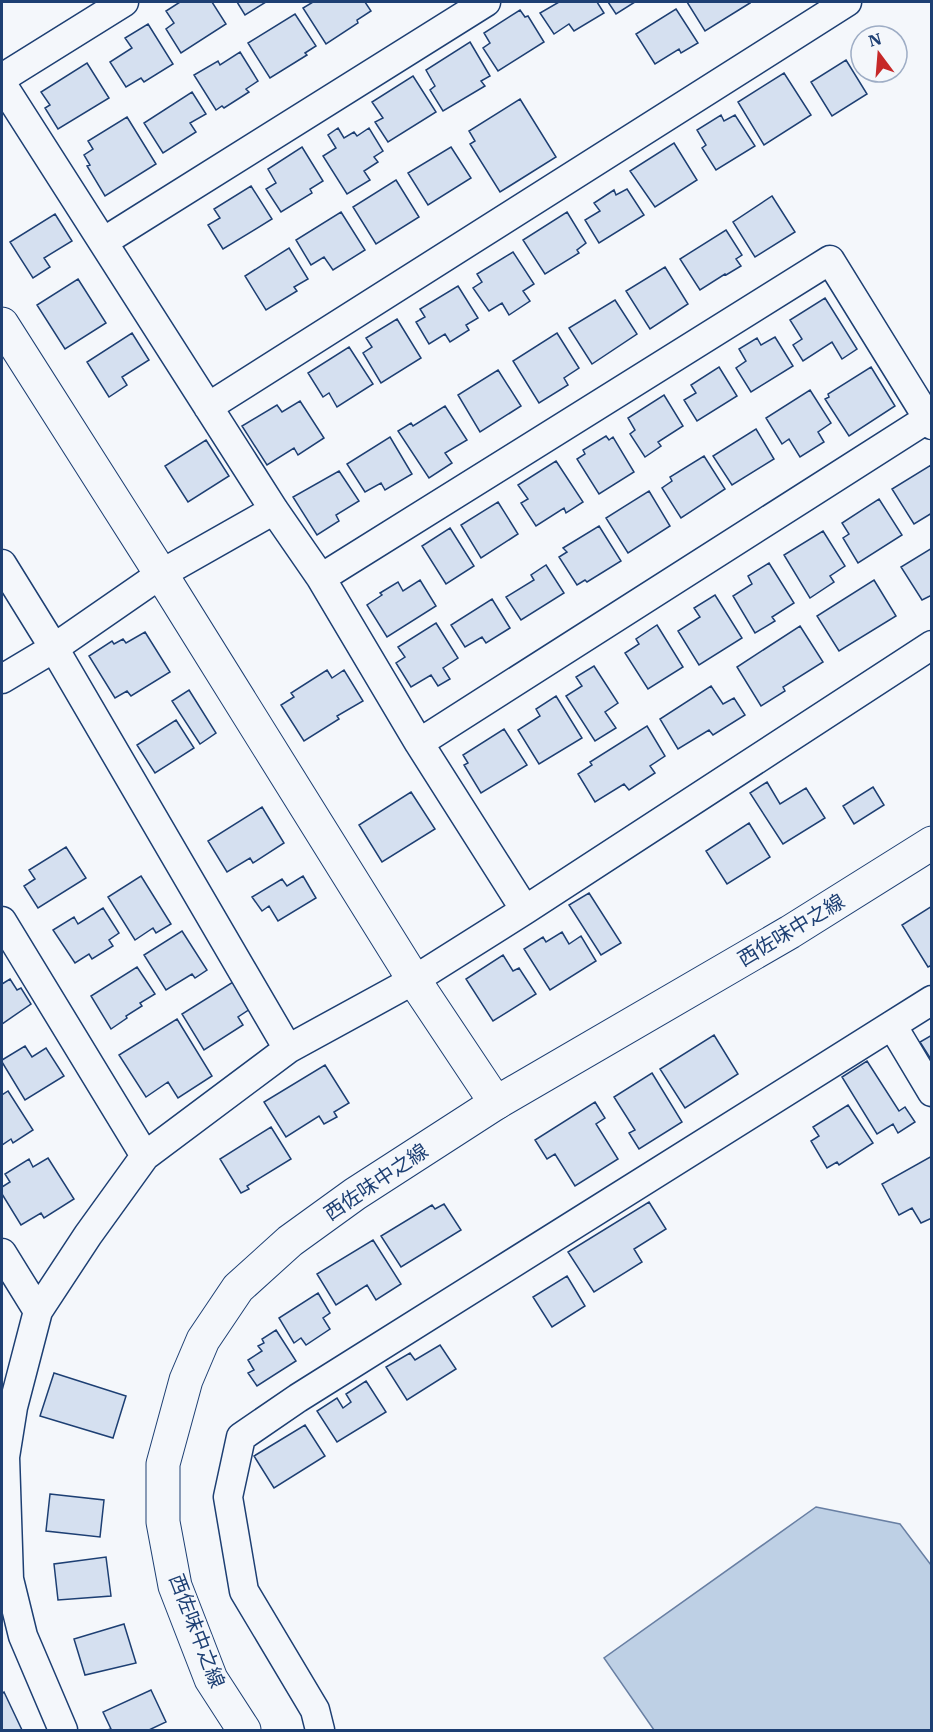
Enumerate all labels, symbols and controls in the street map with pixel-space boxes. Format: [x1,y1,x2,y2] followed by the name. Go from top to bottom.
[849,24,909,84] north arrow
[866,28,884,51] text: N
[732,887,849,972] street label: 西佐味中之線
[318,1137,433,1226] street label: 西佐味中之線
[163,1570,232,1692] street label: 西佐味中之線

